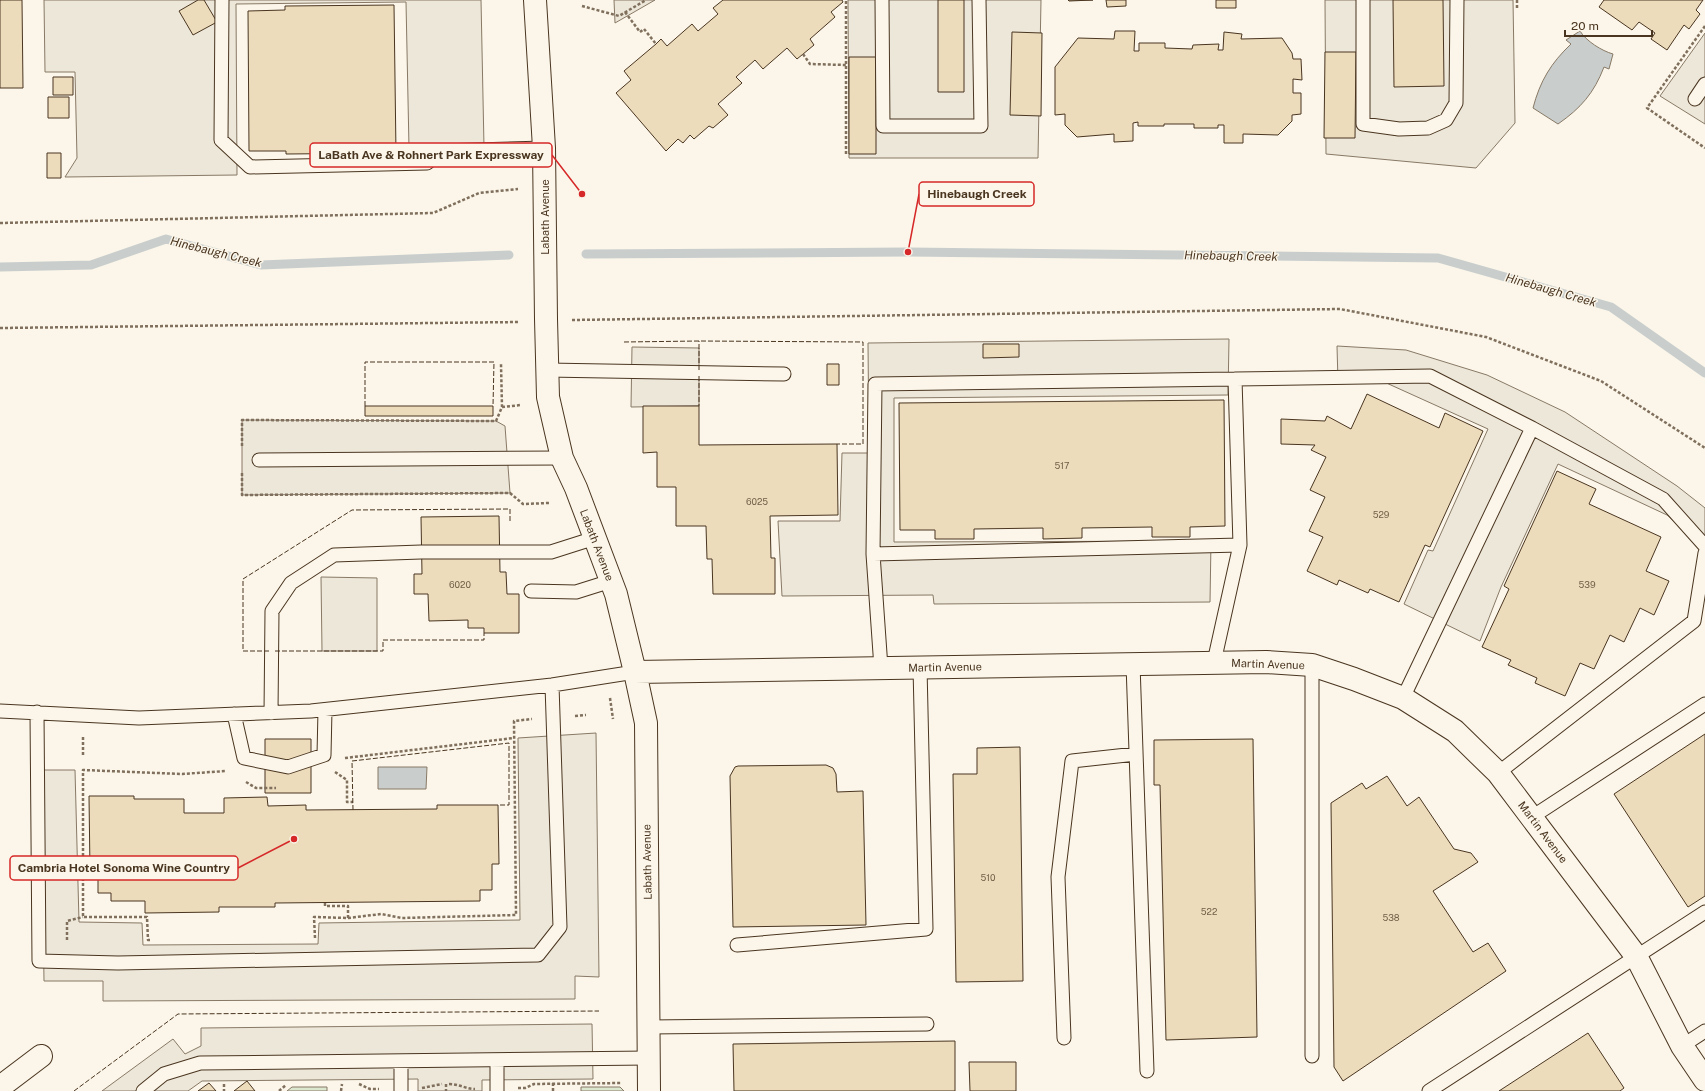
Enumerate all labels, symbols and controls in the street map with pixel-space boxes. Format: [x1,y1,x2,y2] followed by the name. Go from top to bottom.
[1565,12,1652,38] scale bar
[1571,19,1599,33] text: 20 m
[310,143,552,167] callout: LaBath Ave & Rohnert Park Expressway
[318,148,544,162] text: LaBath Ave & Rohnert Park Expressway
[539,179,551,255] street label: Labath Avenue
[919,182,1034,206] callout: Hinebaugh Creek
[927,187,1027,201] text: Hinebaugh Creek
[169,234,264,270] water label: Hinebaugh Creek
[1184,248,1279,264] water label: Hinebaugh Creek
[1504,270,1599,310] water label: Hinebaugh Creek
[1055,460,1069,471] house number: 517
[746,496,768,507] house number: 6025
[578,508,616,582] street label: Labath Avenue
[1373,509,1390,520] house number: 529
[449,579,471,590] house number: 6020
[1579,579,1596,590] house number: 539
[1231,657,1305,671] street label: Martin Avenue
[908,660,982,674] street label: Martin Avenue
[1516,799,1570,865] street label: Martin Avenue
[640,824,654,900] street label: Labath Avenue
[10,856,238,880] callout: Cambria Hotel Sonoma Wine Country
[18,861,230,875] text: Cambria Hotel Sonoma Wine Country
[981,872,996,883] house number: 510
[1201,906,1217,917] house number: 522
[1382,912,1400,923] house number: 538

